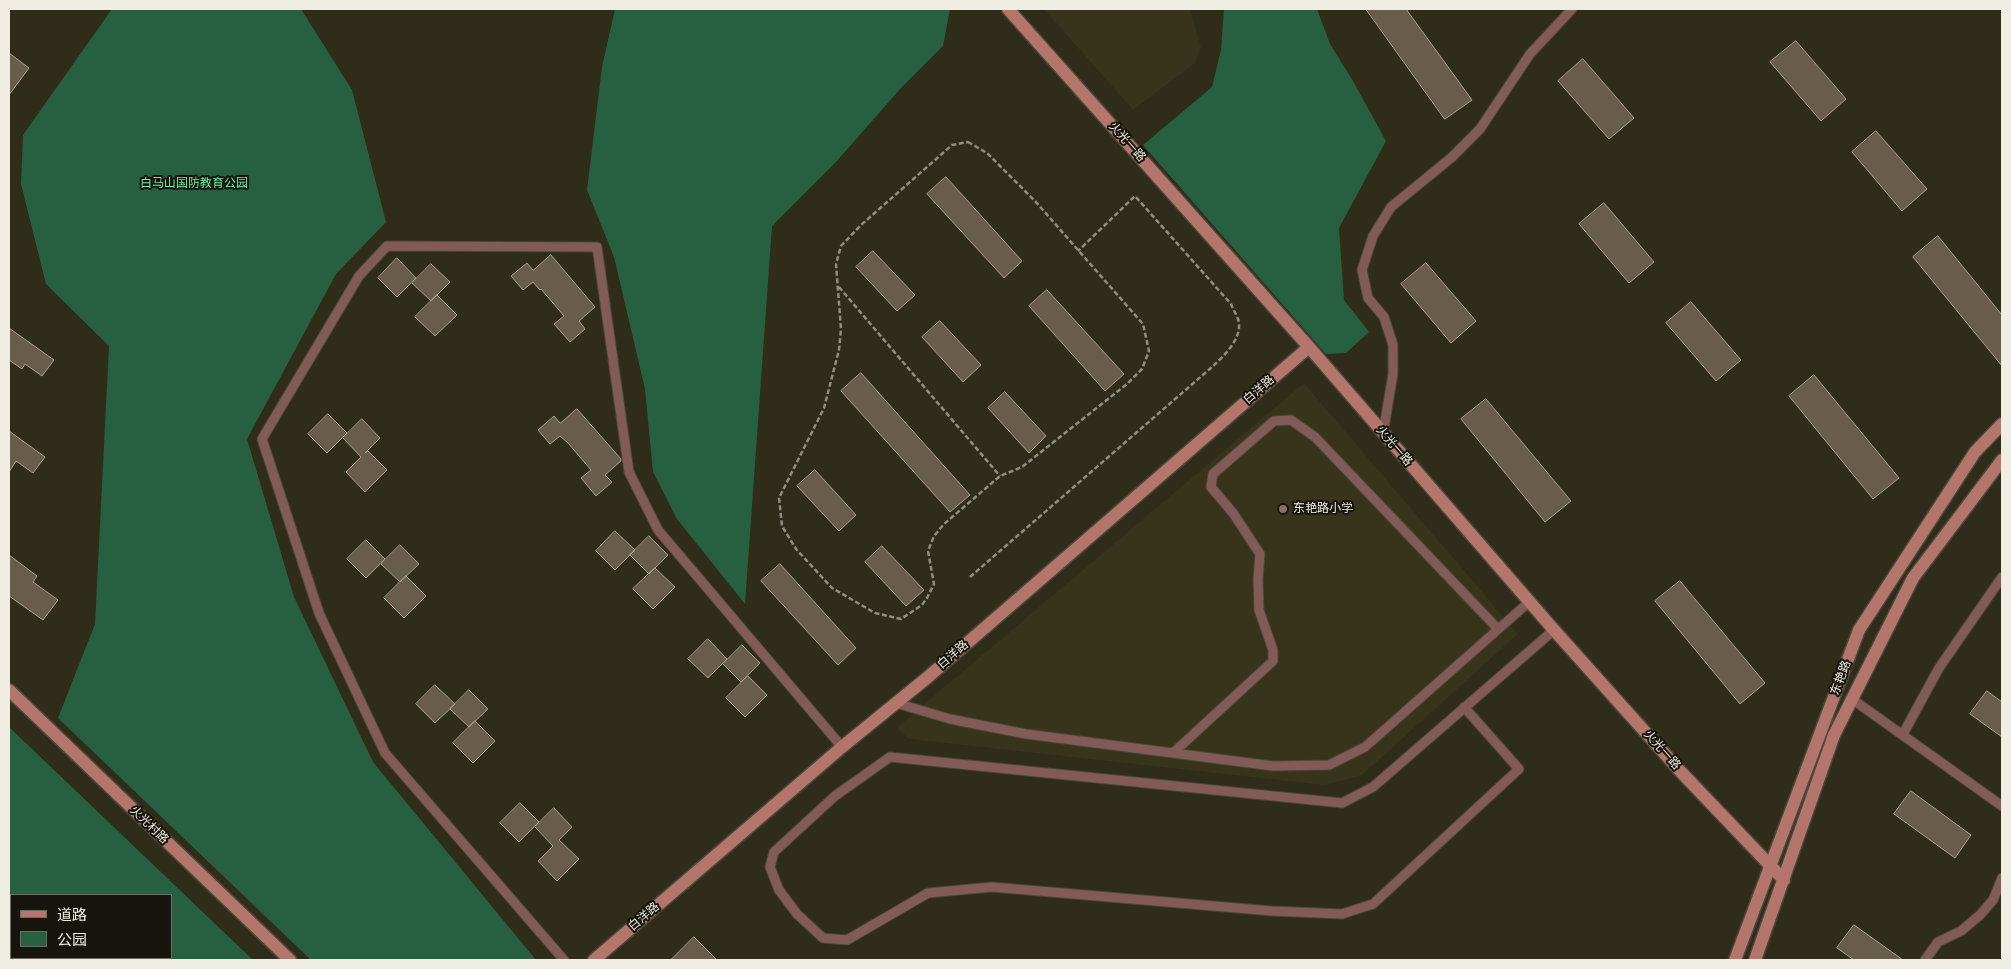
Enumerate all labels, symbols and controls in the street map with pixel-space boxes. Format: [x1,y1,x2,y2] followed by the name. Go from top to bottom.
[1106,119,1148,165] street label: 火光一路
[140,177,248,191] park label: 白马山国防教育公园
[1241,373,1277,407] street label: 白洋路
[1373,423,1415,469] street label: 火光一路
[1293,502,1353,516] place label: 东艳路小学
[1277,503,1289,515] marker: 东艳路小学
[935,638,971,672] street label: 白洋路
[1828,659,1854,697] street label: 东艳路
[1641,727,1683,773] street label: 火光一路
[127,803,171,847] street label: 火光村路
[10,894,172,959] legend
[626,900,662,934] street label: 白洋路
[57,906,87,924] text: 道路
[57,931,87,949] text: 公园

